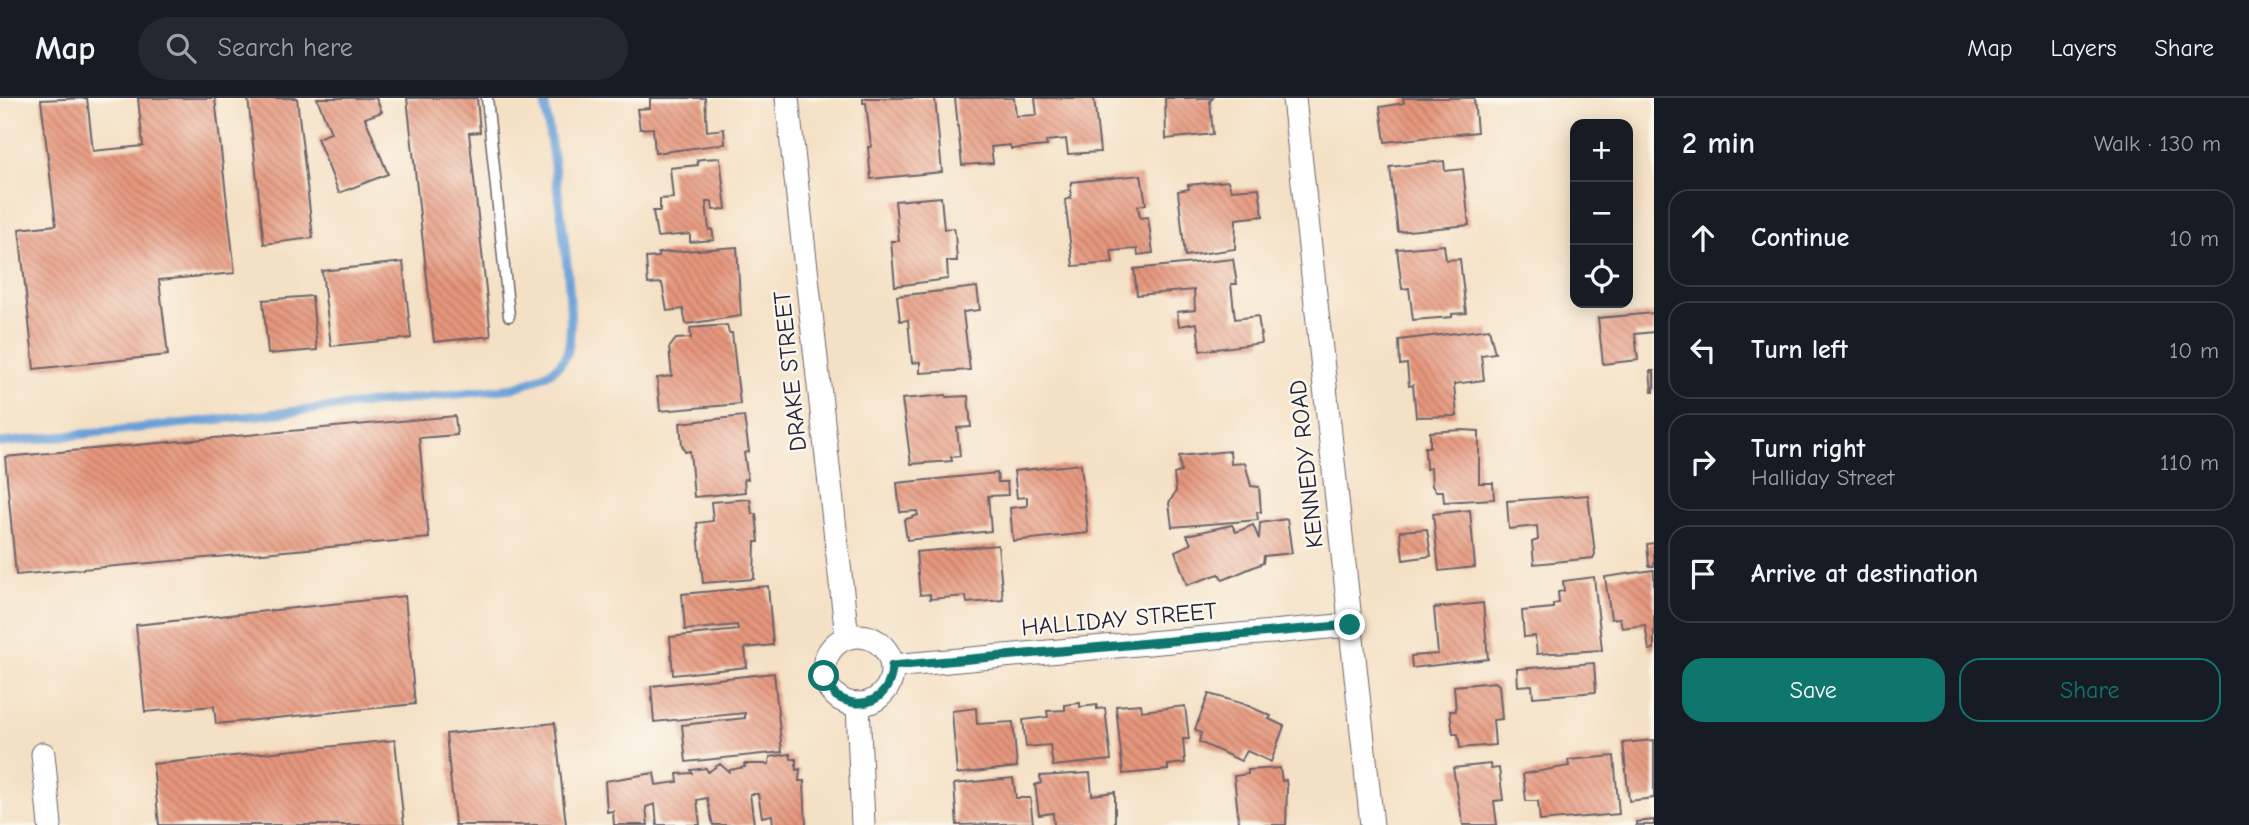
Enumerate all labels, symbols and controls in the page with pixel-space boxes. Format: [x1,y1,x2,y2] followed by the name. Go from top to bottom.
[138,17,628,80] search box
[35,29,96,67] text: Map
[162,29,200,67] icon: search
[218,33,353,63] text: Search here
[1967,34,2013,62] text: Map
[2051,34,2116,62] text: Layers
[2154,34,2214,62] text: Share
[1570,119,1633,308] map controls
[1570,119,1633,182] button: +
[1682,126,1755,161] text: 2 min
[2094,130,2221,157] text: Walk · 130 m
[1570,182,1633,245] button: −
[1684,219,1722,257] icon: ahead
[1751,223,1849,253] text: Continue
[2169,225,2219,252] text: 10 m
[1570,245,1633,308] button: locate
[768,289,812,452] street label: DRAKE STREET
[1684,331,1722,369] icon: left
[1751,335,1848,365] text: Turn left
[2169,337,2219,364] text: 10 m
[1283,378,1329,550] street label: KENNEDY ROAD
[1751,434,1865,464] text: Turn right
[1684,443,1722,481] icon: right
[2160,449,2219,476] text: 110 m
[1751,464,1894,491] text: Halliday Street
[1684,555,1722,593] icon: arrive
[1751,559,1978,589] text: Arrive at destination
[1020,596,1218,641] street label: HALLIDAY STREET
[1334,609,1365,640] route end
[1682,658,1945,722] button: Save
[1959,658,2221,722] button: Share
[808,660,839,691] route start

